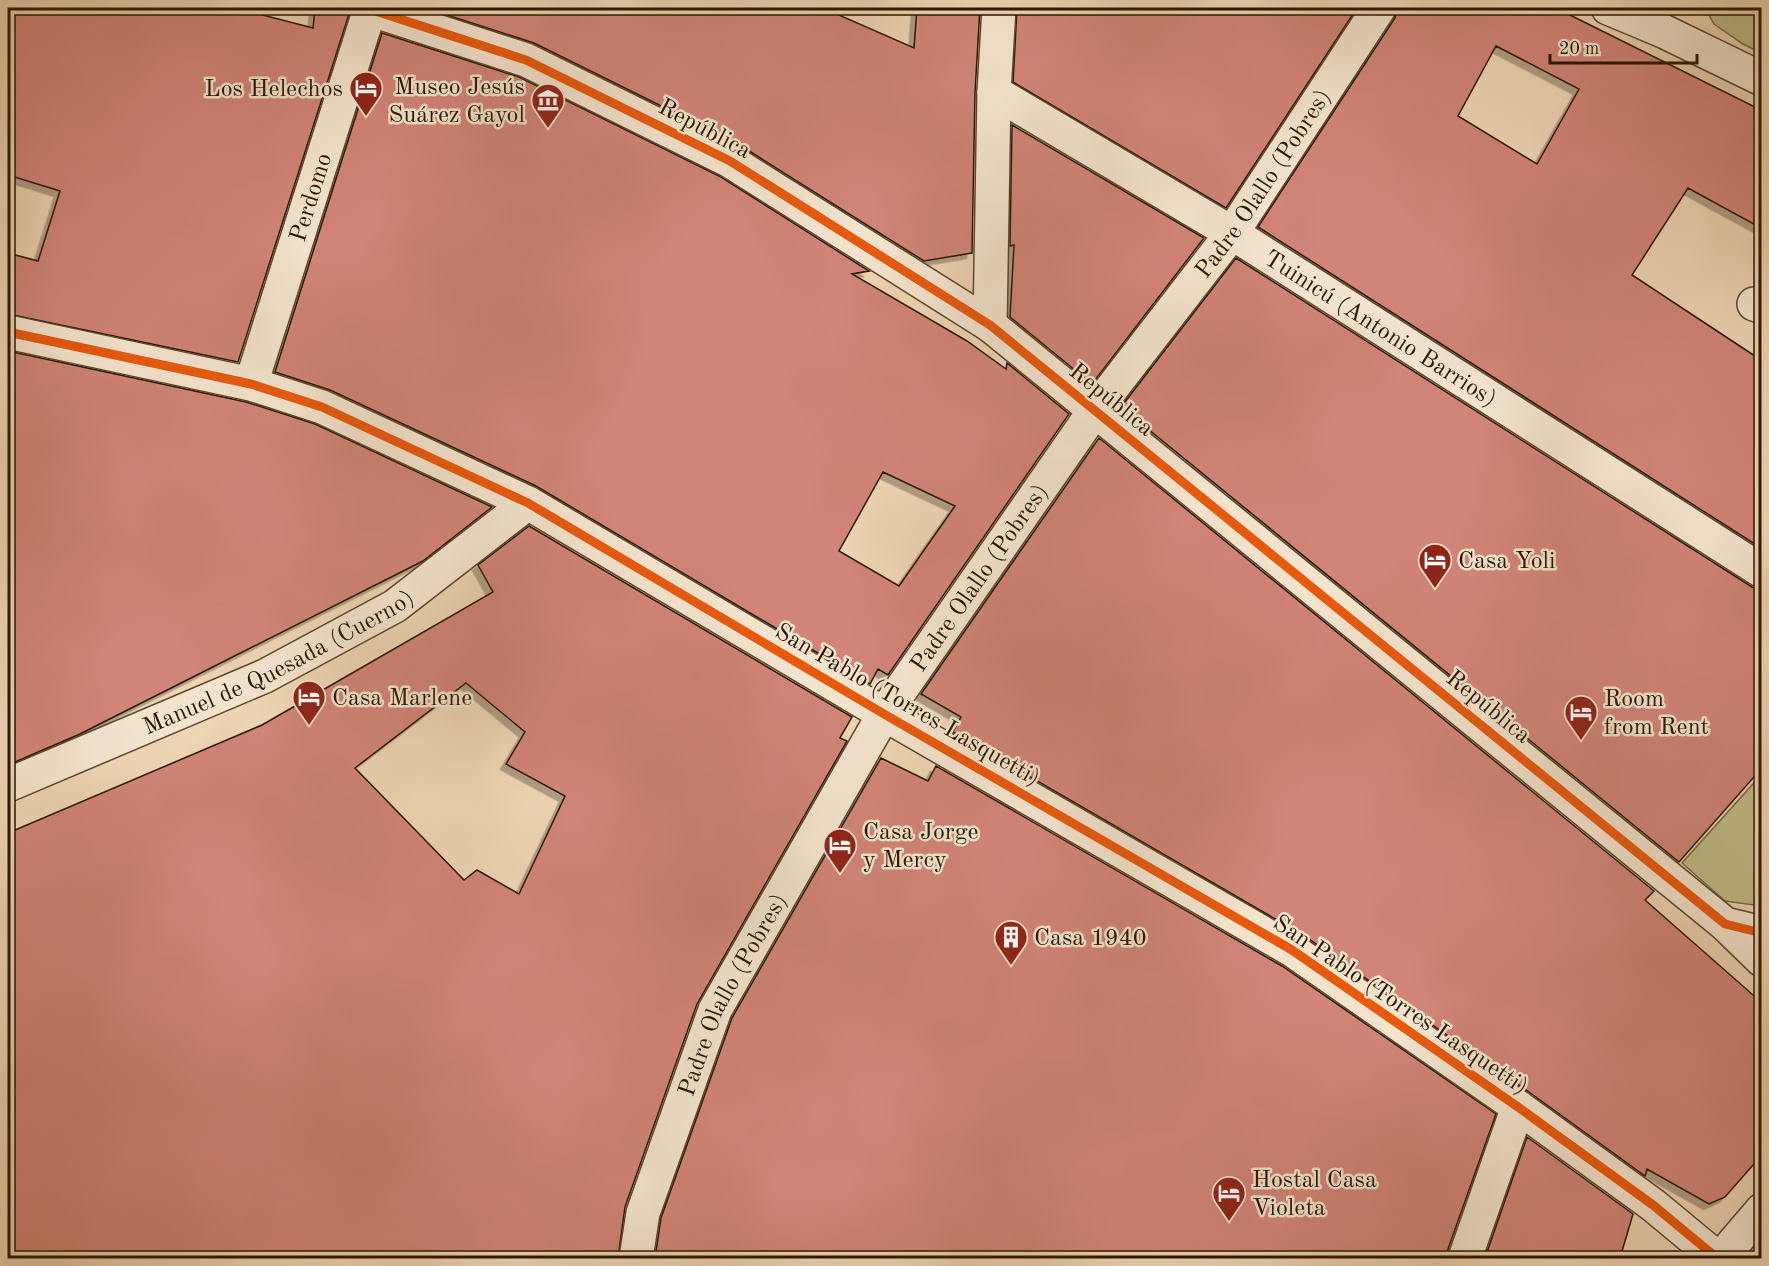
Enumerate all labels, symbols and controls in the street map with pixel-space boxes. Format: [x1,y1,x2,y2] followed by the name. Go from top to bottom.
[1550,27,1697,65] scale bar
[1559,40,1599,58] text: 20 m
[348,70,384,117] hotel icon: Los Helechos
[389,76,525,128] place label: Museo Jesús Suárez Gayol
[205,78,343,102] place label: Los Helechos
[530,82,566,129] museum icon: Museo Jesús Suárez Gayol
[1192,86,1336,283] street label: Padre Olallo (Pobres)
[654,95,754,164] street label: República
[287,151,337,245] street label: Perdomo
[1259,247,1500,412] street label: Tuinicú (Antonio Barrios)
[1064,359,1158,442] street label: República
[907,480,1054,677] street label: Padre Olallo (Pobres)
[1417,542,1453,589] hotel icon: Casa Yoli
[1458,550,1556,574] place label: Casa Yoli
[140,586,419,740] street label: Manuel de Quesada (Cuerno)
[770,620,1044,791] street label: San Pablo (Torres Lasquetti)
[1441,666,1535,749] street label: República
[291,679,327,726] hotel icon: Casa Marlene
[332,687,472,711] place label: Casa Marlene
[1604,688,1709,740] place label: Room from Rent
[1563,694,1599,741] hotel icon: Room from Rent
[863,821,979,873] place label: Casa Jorge y Mercy
[822,827,858,874] hotel icon: Casa Jorge y Mercy
[675,890,793,1100] street label: Padre Olallo (Pobres)
[1268,911,1532,1100] street label: San Pablo (Torres Lasquetti)
[993,919,1029,966] building icon: Casa 1940
[1034,927,1147,951] place label: Casa 1940
[1252,1169,1377,1221] place label: Hostal Casa Violeta
[1211,1175,1247,1222] hotel icon: Hostal Casa Violeta

